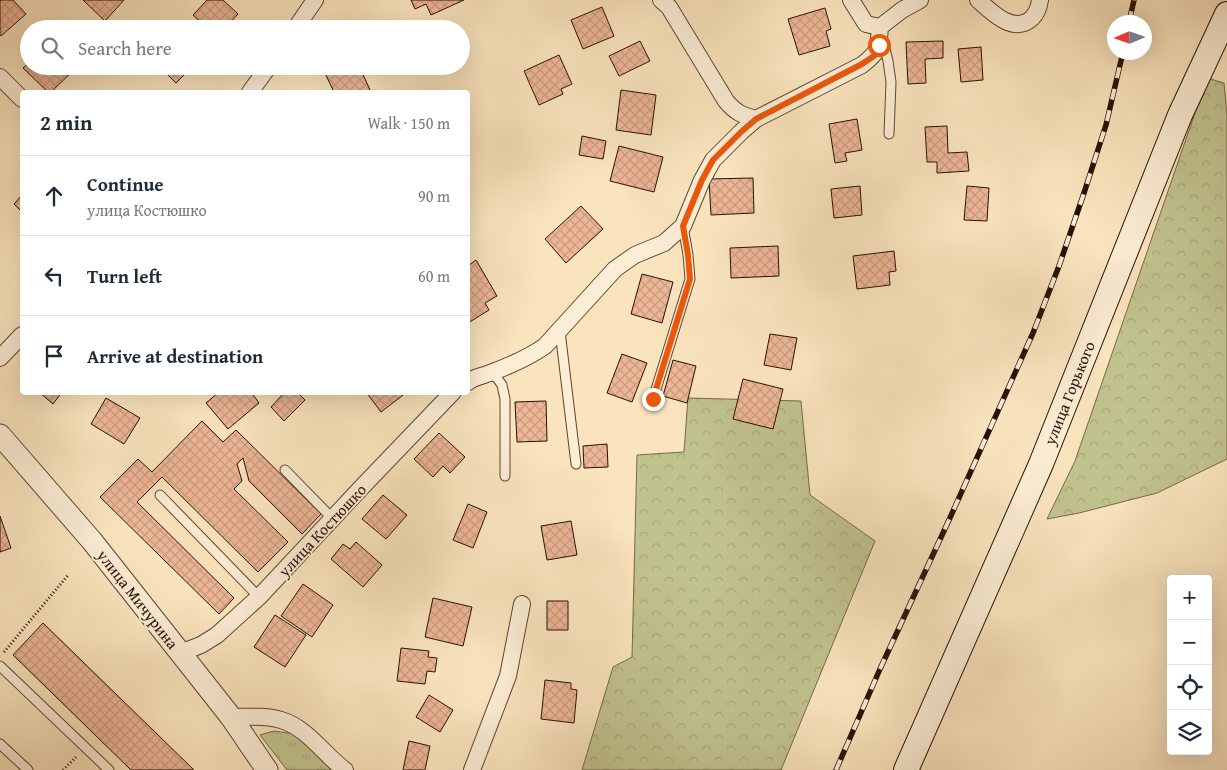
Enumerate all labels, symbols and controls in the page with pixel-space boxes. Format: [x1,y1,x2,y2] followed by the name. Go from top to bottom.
[1107,15,1152,60] north arrow
[20,20,470,75] search box
[38,34,66,62] icon: search
[78,34,172,62] text: Search here
[868,34,891,57] route start
[40,107,92,138] text: 2 min
[367,111,450,135] text: Walk · 150 m
[87,170,164,198] text: Continue
[40,182,68,210] icon: ahead
[418,184,450,208] text: 90 m
[87,198,207,222] text: улица Костюшко
[40,262,68,290] icon: left
[87,262,162,290] text: Turn left
[418,264,450,288] text: 60 m
[1037,337,1101,450] street label: улица Горького
[40,342,68,370] icon: arrive
[87,342,263,370] text: Arrive at destination
[642,388,665,411] route end
[272,478,372,583] street label: улица Костюшко
[91,543,185,654] street label: улица Мичурина
[1167,575,1212,755] map controls
[1167,575,1212,620] button: +
[1167,620,1212,665] button: −
[1167,665,1212,710] button: locate
[1167,710,1212,755] button: layers

